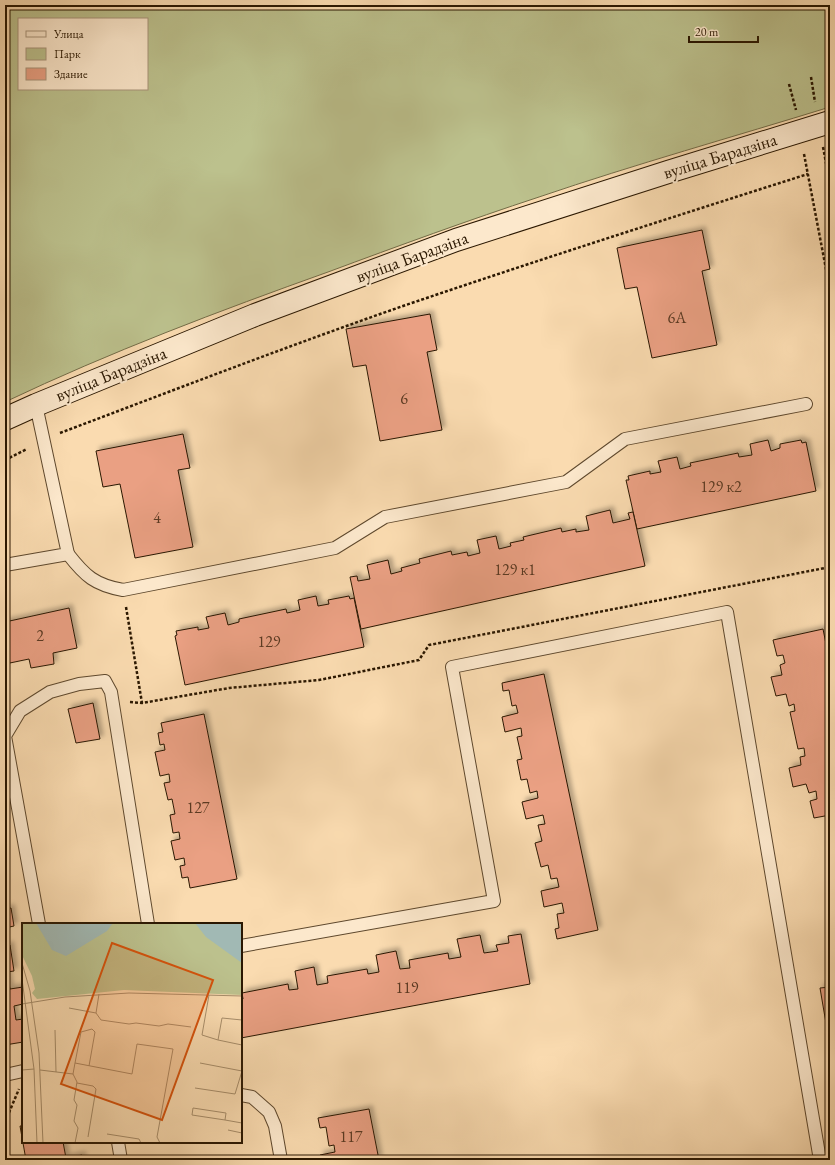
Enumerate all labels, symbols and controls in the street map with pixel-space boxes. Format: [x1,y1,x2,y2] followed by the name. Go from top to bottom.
[18,18,148,90] legend
[689,18,758,44] scale bar
[695,24,719,40] text: 20 m
[53,26,84,42] text: Улица
[54,46,81,62] text: Парк
[54,66,88,82] text: Здание
[660,127,780,184] street label: вуліца Барадзіна
[353,225,472,287] street label: вуліца Барадзіна
[668,307,687,328] house number: 6А
[52,340,171,406] street label: вуліца Барадзіна
[400,388,408,409] house number: 6
[700,476,742,497] house number: 129 к2
[153,507,161,528] house number: 4
[494,559,536,580] house number: 129 к1
[36,625,44,646] house number: 2
[257,631,281,652] house number: 129
[186,797,210,818] house number: 127
[22,923,242,1143] inset map
[395,977,419,998] house number: 119
[339,1126,363,1147] house number: 117

